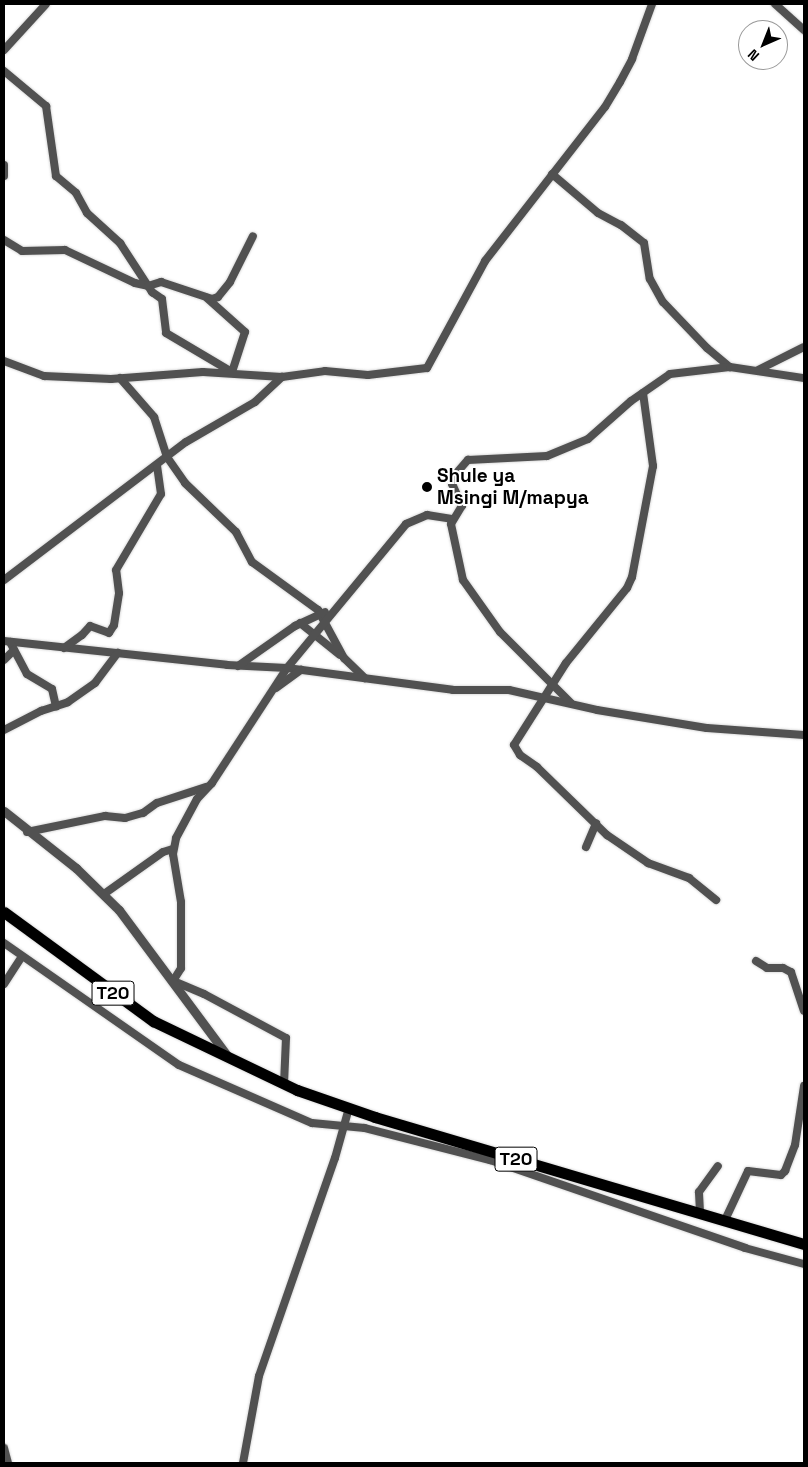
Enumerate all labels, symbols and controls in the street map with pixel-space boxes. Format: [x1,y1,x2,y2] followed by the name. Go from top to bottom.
[738,20,788,70] north arrow
[744,45,763,65] text: N
[437,465,589,509] place label: Shule ya Msingi M/mapya
[421,481,433,493] marker: Shule ya Msingi M/mapya
[90,978,136,1008] road number: T20
[494,1144,538,1174] road number: T20

